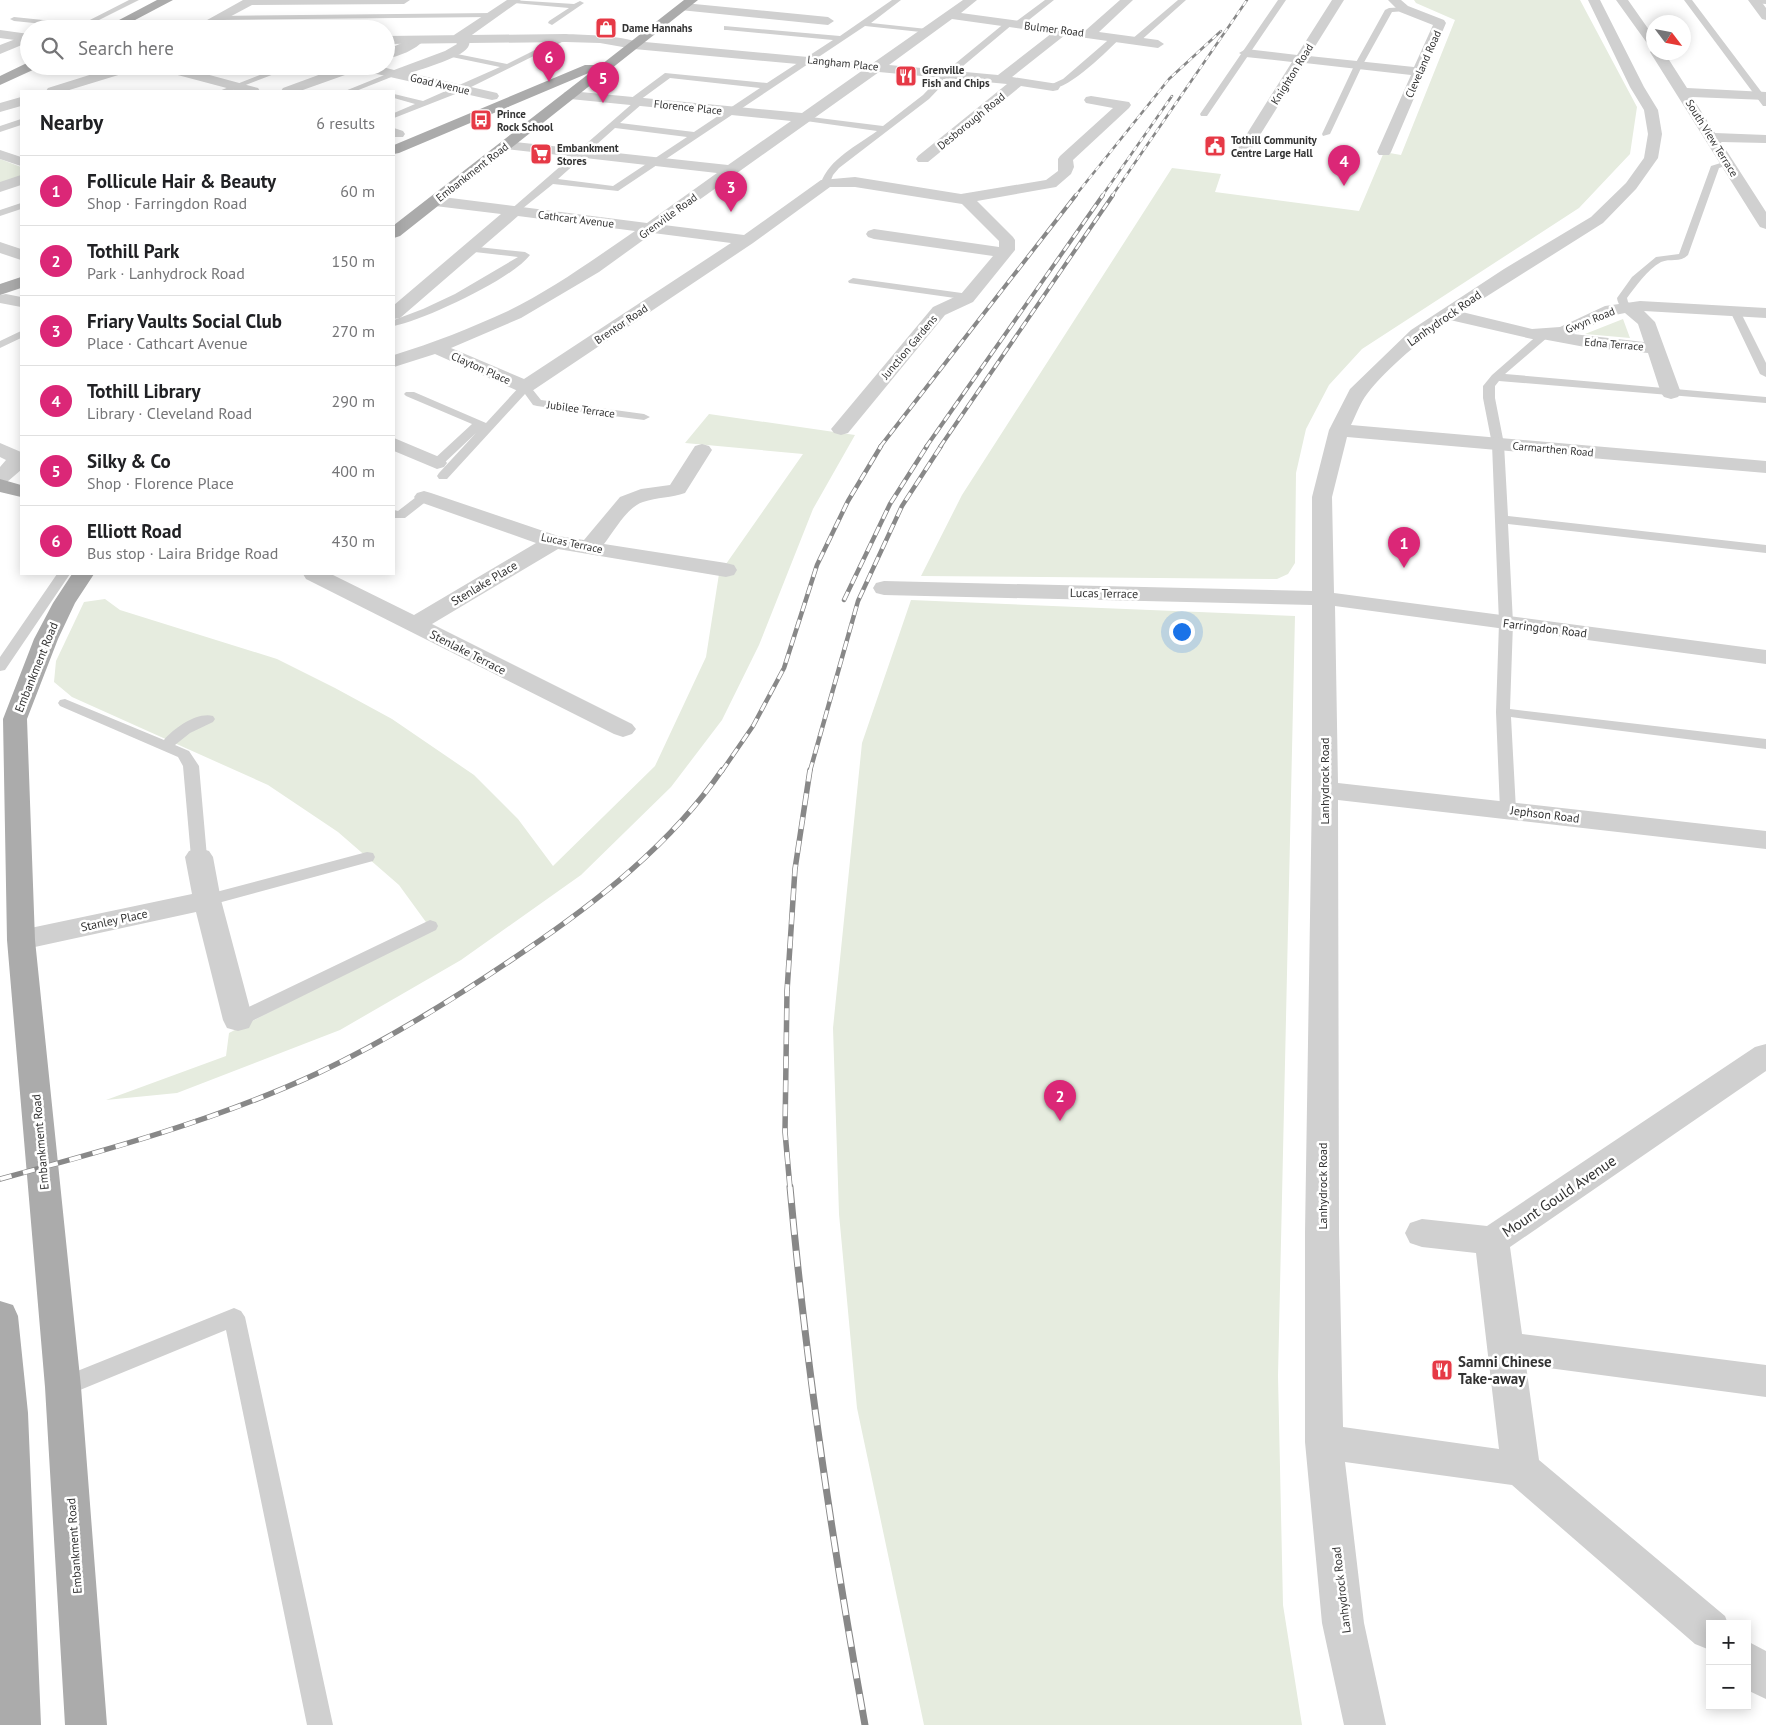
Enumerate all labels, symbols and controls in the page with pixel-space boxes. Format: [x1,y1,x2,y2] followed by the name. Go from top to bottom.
[1646,15,1691,60] north arrow
[594,16,618,40] shop icon: Dame Hannahs
[1023,18,1085,40] street label: Bulmer Road
[20,20,395,75] search box
[622,21,693,35] place label: Dame Hannahs
[1402,28,1444,100] street label: Cleveland Road
[38,34,66,62] icon: search
[78,36,174,60] text: Search here
[533,41,565,82] pin: 6
[1268,41,1316,107] street label: Knighton Road
[807,52,880,74] street label: Langham Place
[587,62,619,103] pin: 5
[922,63,990,90] place label: Grenville Fish and Chips
[894,64,918,88] restaurant icon: Grenville Fish and Chips
[409,70,472,98] street label: Goad Avenue
[934,89,1008,153] street label: Desborough Road
[653,96,723,118] street label: Florence Place
[1683,97,1742,180] street label: South View Terrace
[497,107,554,134] place label: Prince Rock School
[469,108,493,132] bus stop icon: Prince Rock School
[40,109,103,136] text: Nearby
[316,113,375,133] text: 6 results
[1231,133,1317,160] place label: Tothill Community Centre Large Hall
[1203,134,1227,158] public building icon: Tothill Community Centre Large Hall
[433,139,511,205] street label: Embankment Road
[557,141,619,168] place label: Embankment Stores
[529,142,553,166] supermarket icon: Embankment Stores
[1328,145,1360,186] pin: 4
[87,169,276,193] text: Follicule Hair & Beauty
[715,171,747,212] pin: 3
[51,181,61,201] text: 1
[340,181,375,201] text: 60 m
[636,190,700,242] street label: Grenville Road
[87,193,247,213] text: Shop · Farringdon Road
[537,207,615,231] street label: Cathcart Avenue
[87,239,179,263] text: Tothill Park
[51,251,61,271] text: 2
[332,251,375,271] text: 150 m
[87,263,245,283] text: Park · Lanhydrock Road
[1404,287,1484,349] street label: Lanhydrock Road
[592,301,650,347] street label: Brentor Road
[1563,304,1617,336] street label: Gwyn Road
[87,309,282,333] text: Friary Vaults Social Club
[877,312,940,383] street label: Junction Gardens
[51,321,61,341] text: 3
[332,321,375,341] text: 270 m
[87,333,248,353] text: Place · Cathcart Avenue
[1584,334,1645,354] street label: Edna Terrace
[449,349,513,388] street label: Clayton Place
[87,379,201,403] text: Tothill Library
[51,391,61,411] text: 4
[332,391,375,411] text: 290 m
[545,397,616,421] street label: Jubilee Terrace
[87,403,252,423] text: Library · Cleveland Road
[1512,438,1594,460] street label: Carmarthen Road
[87,449,171,473] text: Silky & Co
[51,461,61,481] text: 5
[332,461,375,481] text: 400 m
[87,473,234,493] text: Shop · Florence Place
[87,519,182,543] text: Elliott Road
[1388,527,1420,568] pin: 1
[540,530,604,556] street label: Lucas Terrace
[51,531,61,551] text: 6
[332,531,375,551] text: 430 m
[87,543,278,563] text: Bus stop · Laira Bridge Road
[448,557,520,609] street label: Stenlake Place
[1070,585,1138,601] street label: Lucas Terrace
[1502,615,1588,641] street label: Farringdon Road
[1169,619,1195,645] your location
[11,620,61,714] street label: Embankment Road
[427,626,509,678] street label: Stenlake Terrace
[1317,737,1332,825] street label: Lanhydrock Road
[1509,802,1580,826] street label: Jephson Road
[79,906,149,934] street label: Stanley Place
[1044,1080,1076,1121] pin: 2
[28,1094,52,1190] street label: Embankment Road
[1315,1142,1330,1230] street label: Lanhydrock Road
[1498,1151,1620,1241] street label: Mount Gould Avenue
[1458,1352,1552,1388] place label: Samni Chinese Take-away
[1430,1358,1454,1382] restaurant icon: Samni Chinese Take-away
[63,1498,85,1594] street label: Embankment Road
[1328,1546,1354,1634] street label: Lanhydrock Road
[1706,1620,1751,1710] map controls
[1706,1620,1751,1665] button: +
[1706,1665,1751,1710] button: −

